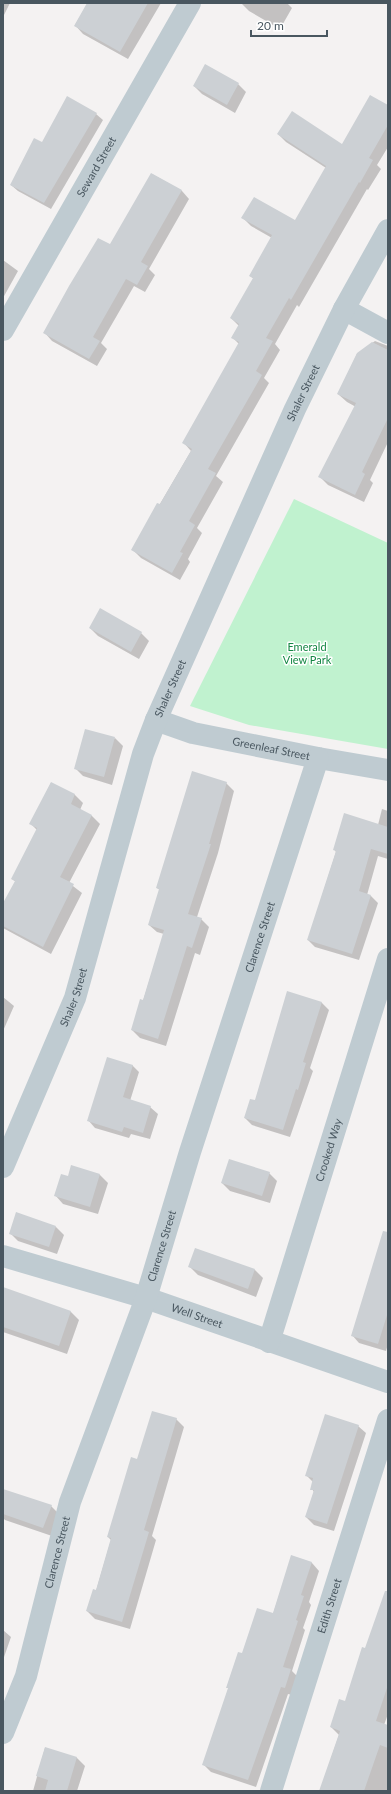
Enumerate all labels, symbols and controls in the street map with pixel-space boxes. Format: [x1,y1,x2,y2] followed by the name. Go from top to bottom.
[251,12,327,38] scale bar
[257,18,284,33] text: 20 m
[73,134,118,199] street label: Seward Street
[283,362,322,423] street label: Shaler Street
[283,640,332,666] park label: Emerald View Park
[151,657,188,719] street label: Shaler Street
[231,734,311,762] street label: Greenleaf Street
[242,900,277,974] street label: Clarence Street
[57,966,89,1028] street label: Shaler Street
[312,1116,344,1183] street label: Crooked Way
[144,1208,178,1283] street label: Clarence Street
[170,1300,225,1330] street label: Well Street
[41,1515,72,1590] street label: Clarence Street
[314,1577,344,1635] street label: Edith Street

